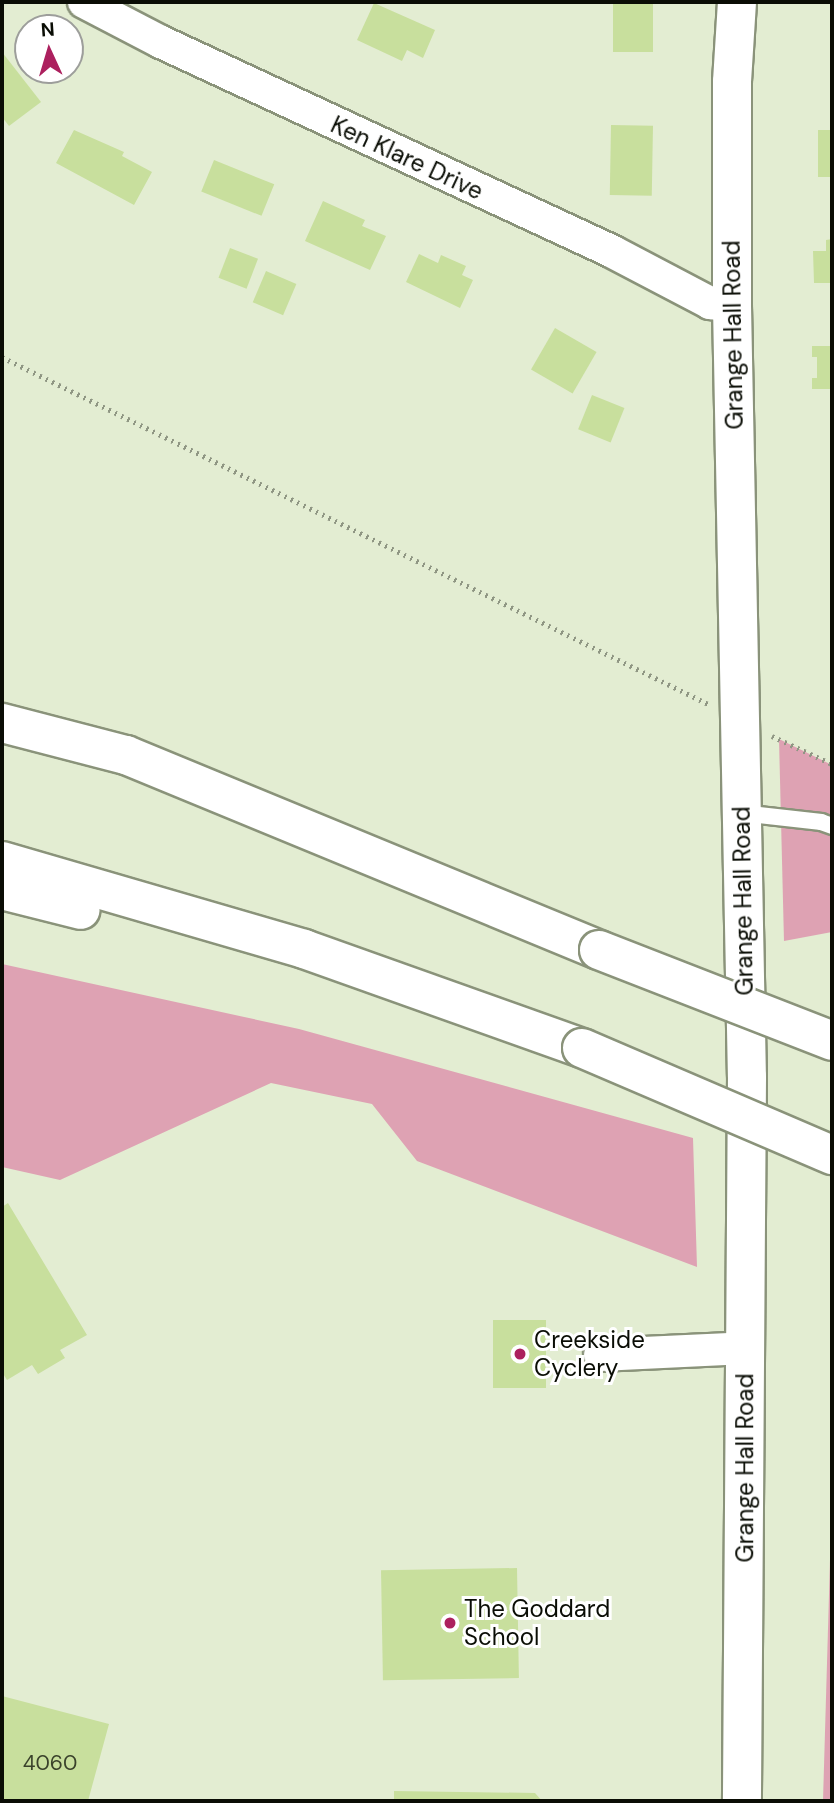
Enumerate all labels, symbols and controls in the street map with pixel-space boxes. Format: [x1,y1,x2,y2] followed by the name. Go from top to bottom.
[14,14,84,84] north arrow
[40,17,55,43] text: N
[326,110,488,206] street label: Ken Klare Drive
[717,240,749,430] street label: Grange Hall Road
[727,806,759,996] street label: Grange Hall Road
[534,1326,645,1382] place label: Creekside Cyclery
[512,1346,528,1362] marker: Creekside Cyclery
[731,1373,759,1563] street label: Grange Hall Road
[464,1595,610,1651] place label: The Goddard School
[442,1615,458,1631] marker: The Goddard School
[23,1750,77,1776] house number: 4060

